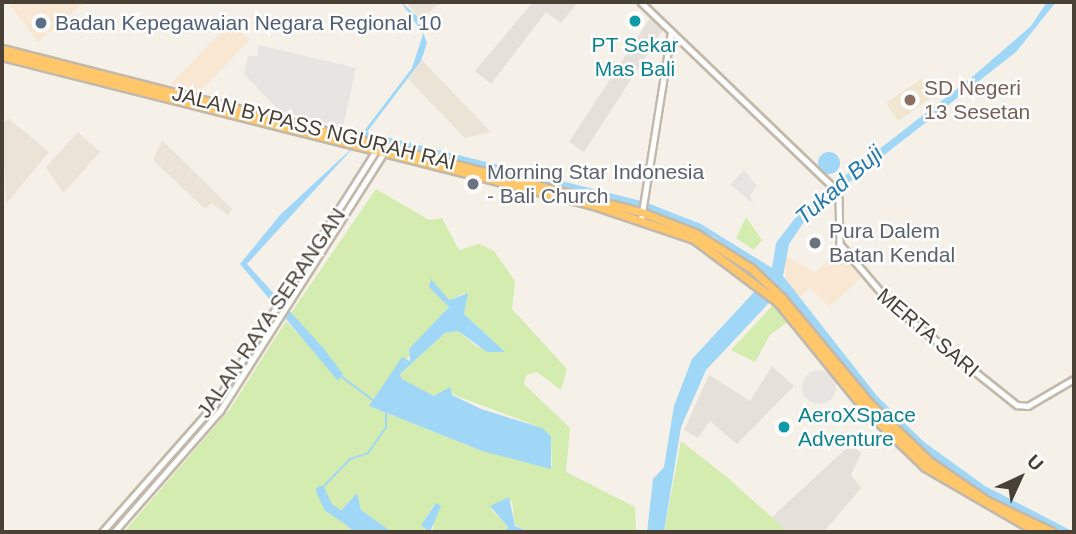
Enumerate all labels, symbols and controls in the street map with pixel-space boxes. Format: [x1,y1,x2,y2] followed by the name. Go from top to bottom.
[55,10,441,36] place label: Badan Kepegawaian Negara Regional 10
[627,13,643,29] marker: PT Sekar Mas Bali
[33,15,49,31] marker: Badan Kepegawaian Negara Regional 10
[591,32,679,82] place label: PT Sekar Mas Bali
[924,75,1030,125] place label: SD Negeri 13 Sesetan
[170,81,458,175] street label: JALAN BYPASS NGURAH RAI
[902,92,918,108] marker: SD Negeri 13 Sesetan
[790,139,888,231] water label: Tukad Buji
[487,159,704,209] place label: Morning Star Indonesia - Bali Church
[465,176,481,192] marker: Morning Star Indonesia - Bali Church
[191,203,351,423] street label: JALAN RAYA SERANGAN
[829,218,955,268] place label: Pura Dalem Batan Kendal
[807,235,823,251] marker: Pura Dalem Batan Kendal
[871,283,985,383] street label: MERTA SARI
[798,402,916,452] place label: AeroXSpace Adventure
[776,419,792,435] marker: AeroXSpace Adventure
[985,443,1055,513] north arrow
[1023,451,1047,475] text: U

